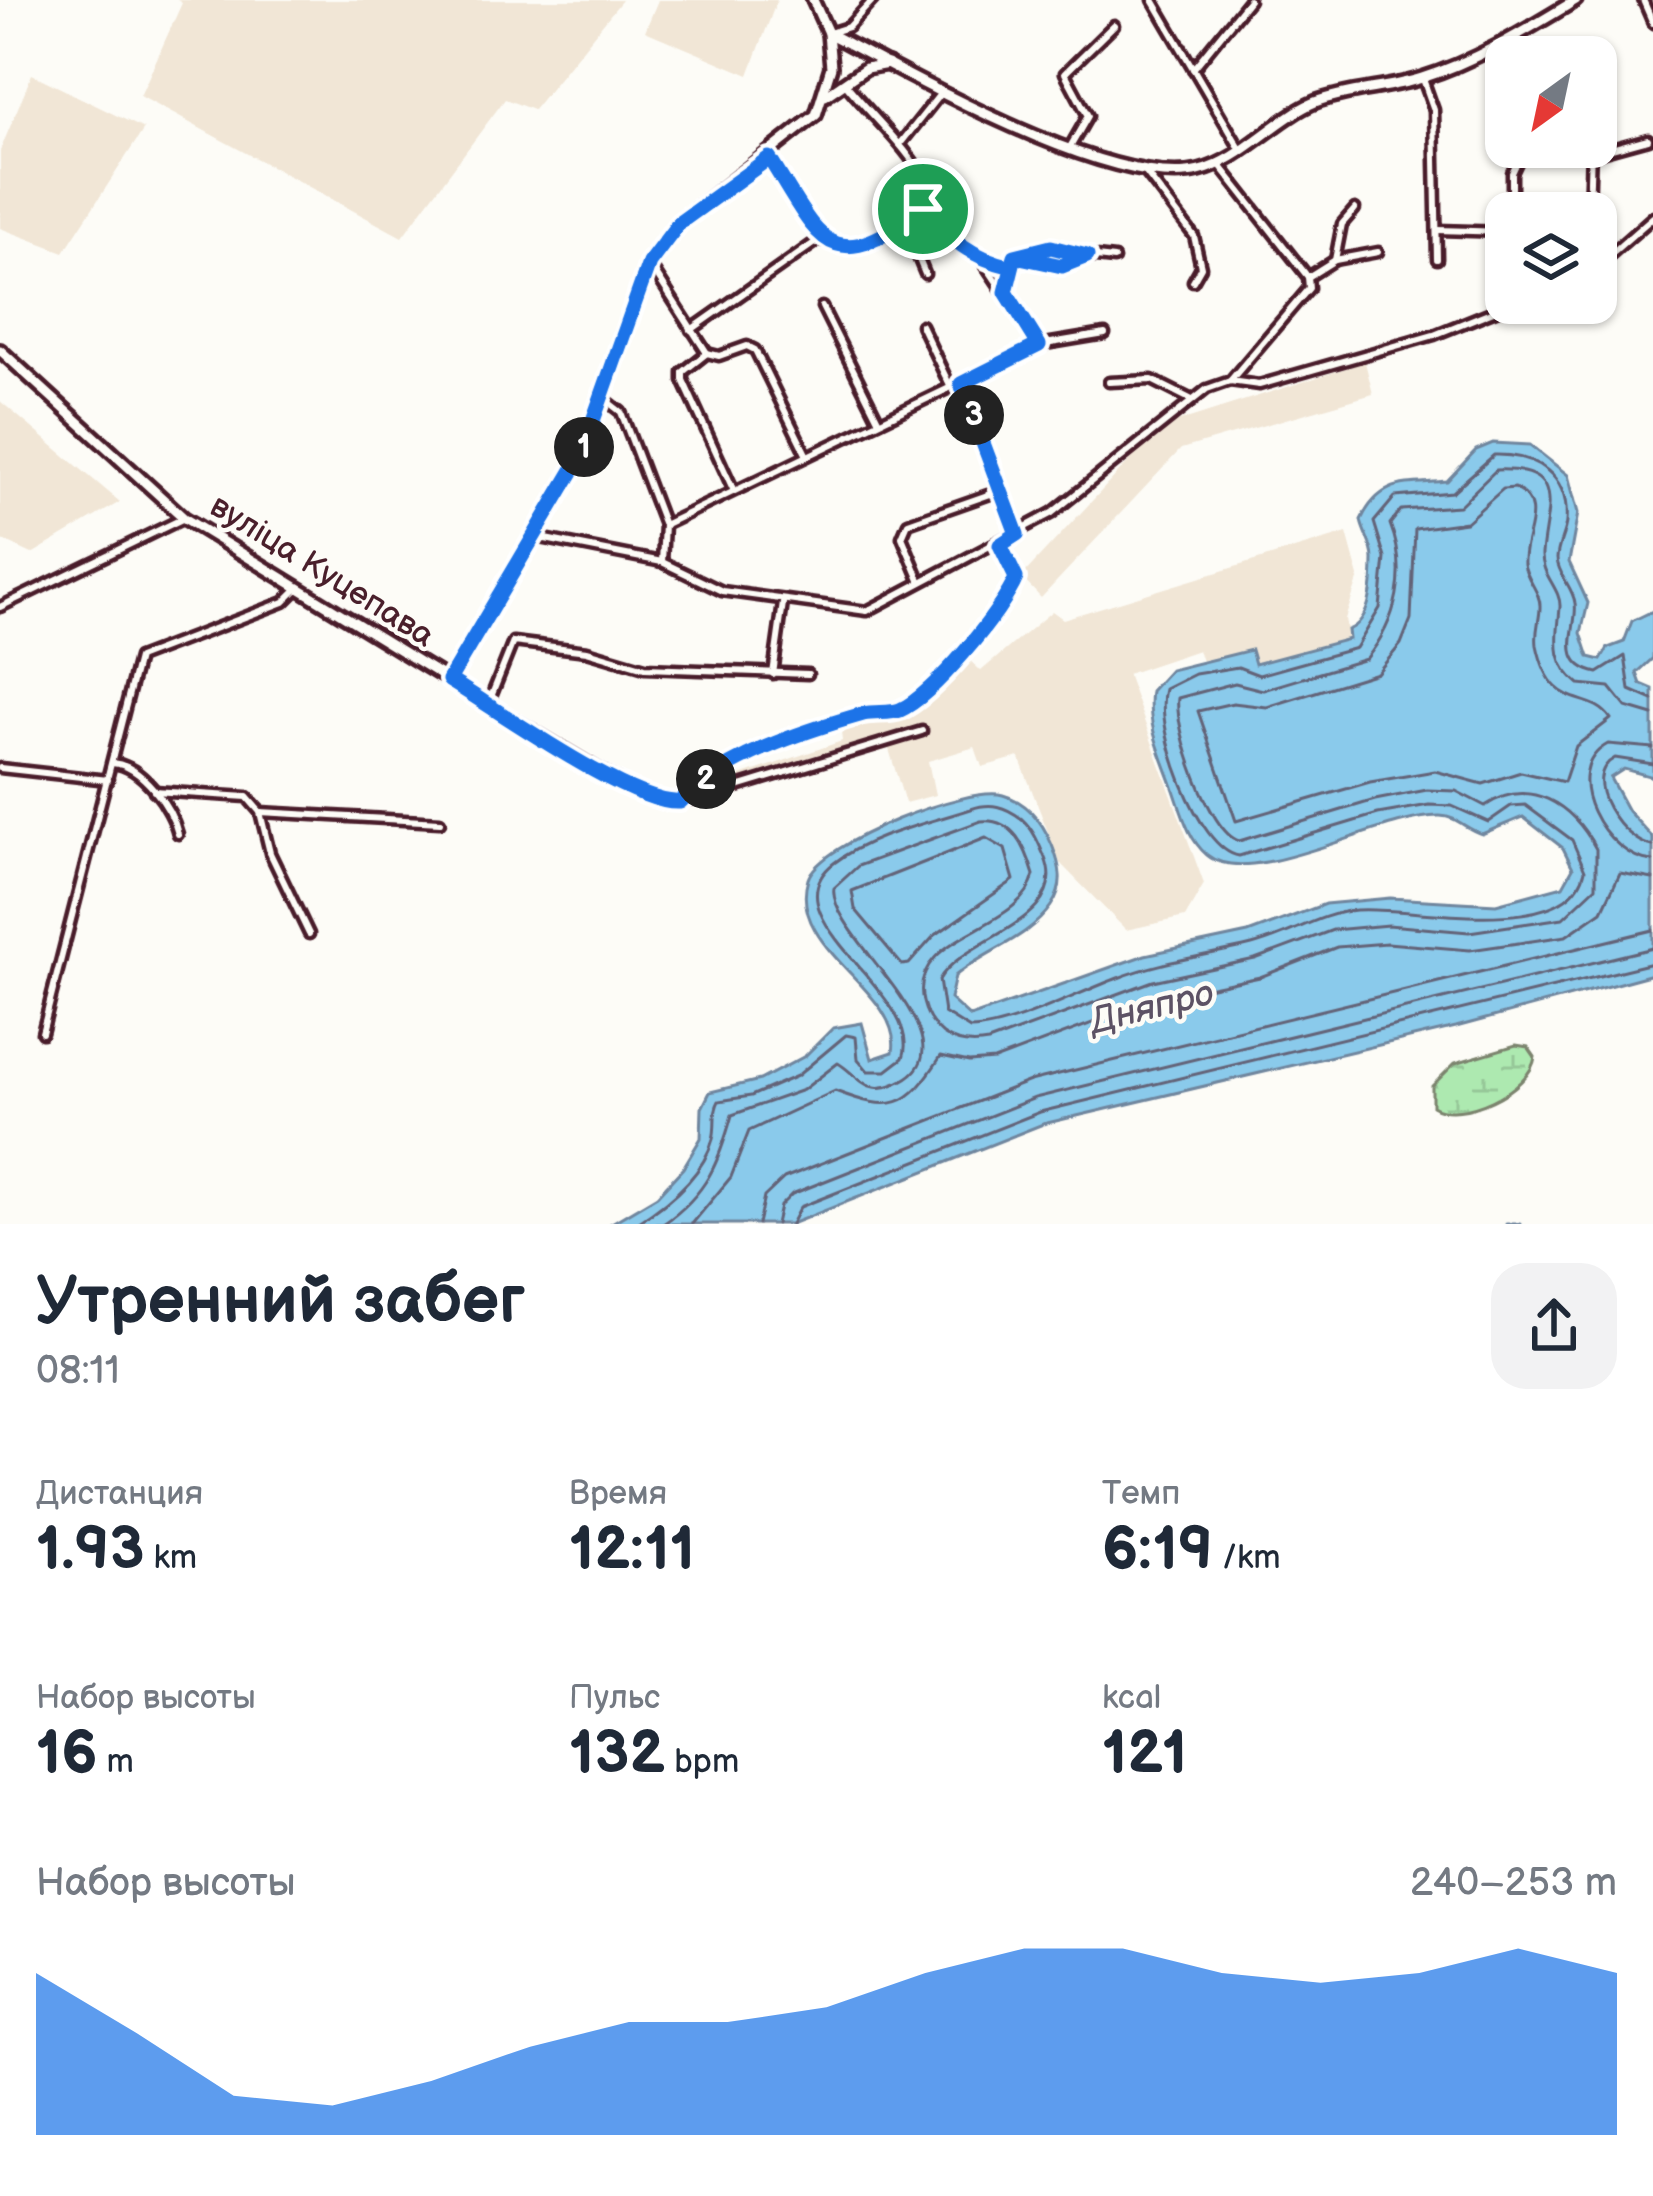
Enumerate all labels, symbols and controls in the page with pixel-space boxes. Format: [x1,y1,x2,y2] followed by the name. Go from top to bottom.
[1485,36,1617,168] north arrow
[1485,36,1617,324] map controls
[872,158,974,260] pin
[890,176,956,242] icon: arrive
[1485,192,1617,324] button: layers
[944,385,1004,445] pin: 3
[964,395,984,435] text: 3
[554,417,614,477] pin: 1
[577,427,591,467] text: 1
[202,486,442,656] street label: вуліца Куцепава
[676,749,736,809] pin: 2
[696,759,716,799] text: 2
[1084,972,1218,1045] water label: Дняпро
[36,1263,525,1342] text: Утренний забег
[1491,1263,1617,1389] button: share
[36,1348,120,1395] text: 08:11
[36,1474,203,1514] text: Дистанция
[569,1474,667,1514] text: Время
[1102,1474,1180,1514] text: Темп
[36,1514,145,1586] text: 1.93
[569,1514,695,1586] text: 12:11
[1102,1514,1213,1586] text: 6:19
[145,1538,197,1578] text: km
[1213,1538,1280,1578] text: /km
[36,1678,256,1718] text: Набор высоты
[569,1678,660,1718] text: Пульс
[1102,1678,1161,1718] text: kcal
[36,1718,98,1790] text: 16
[569,1718,665,1790] text: 132
[1102,1718,1187,1790] text: 121
[98,1742,134,1782] text: m
[665,1742,739,1782] text: bpm
[36,1860,296,1907] text: Набор высоты
[1410,1860,1617,1907] text: 240–253 m

